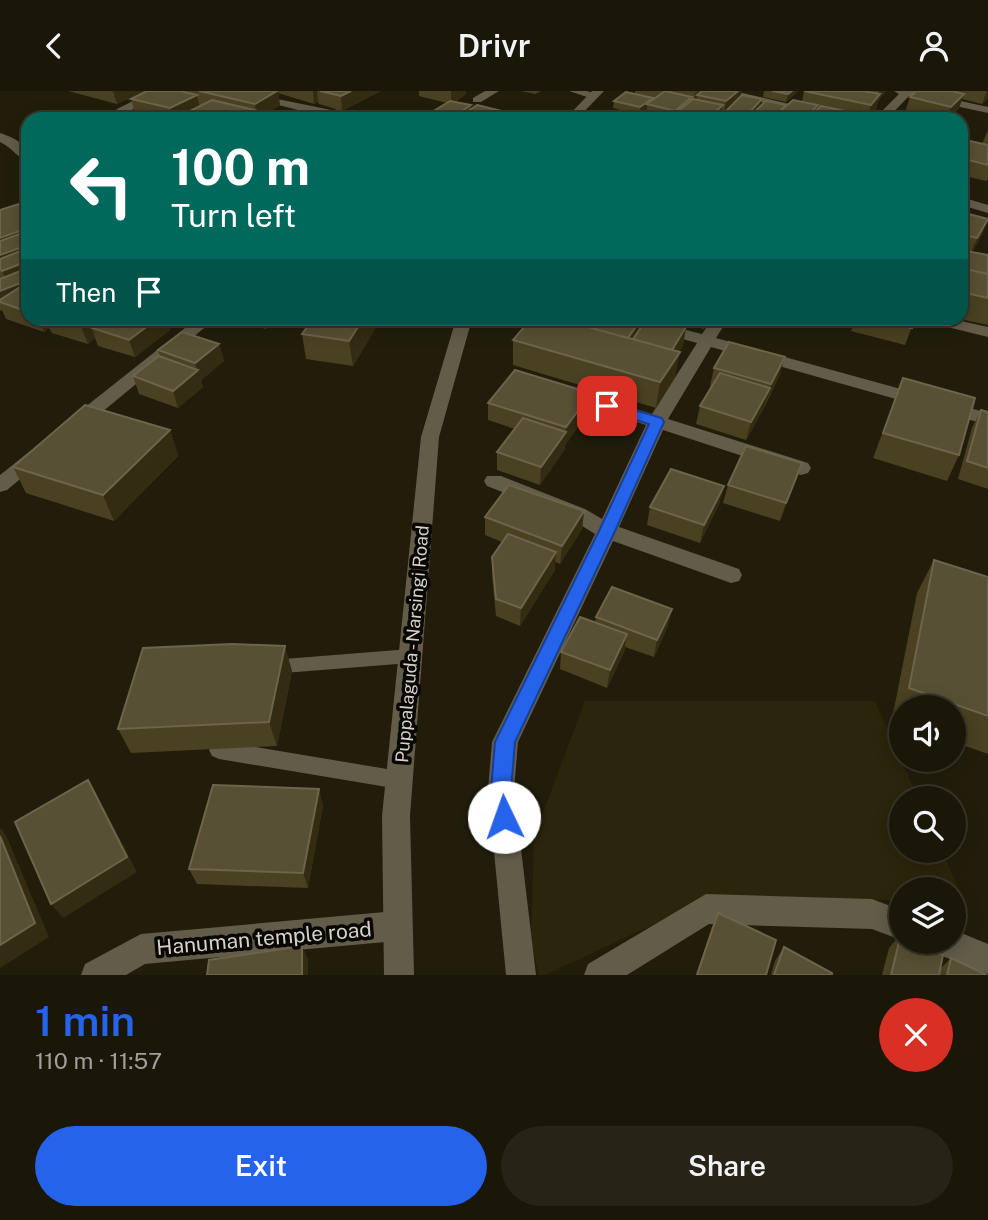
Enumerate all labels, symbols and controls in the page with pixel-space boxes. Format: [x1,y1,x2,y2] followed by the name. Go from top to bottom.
[35,27,73,65] icon: back
[457,27,531,64] text: Drivr
[915,27,953,65] icon: person
[171,138,310,196] text: 100 m
[56,140,147,231] icon: left
[171,197,296,234] text: Turn left
[130,273,168,311] icon: arrive
[56,277,116,308] text: Then
[577,376,637,436] pin
[588,387,626,425] icon: arrive
[391,524,433,764] street label: Puppalaguda - Narsingi Road
[889,695,966,954] map controls
[889,695,966,772] button: sound
[467,780,541,854] position arrow
[889,786,966,863] button: search
[889,877,966,954] button: layers
[155,916,373,960] street label: Hanuman temple road
[35,996,135,1045] text: 1 min
[879,998,953,1072] button: close
[35,1047,162,1074] text: 110 m · 11:57
[35,1126,487,1206] button: Exit
[501,1126,953,1206] button: Share

